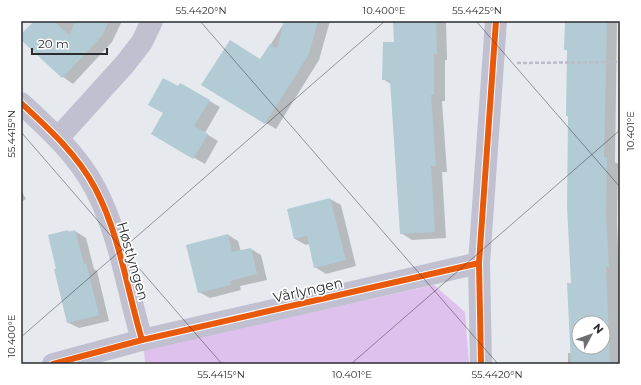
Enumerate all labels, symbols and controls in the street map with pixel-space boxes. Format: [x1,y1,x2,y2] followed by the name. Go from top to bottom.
[175,4,227,17] text: 55.4420°N
[363,4,406,17] text: 10.400°E
[452,4,502,17] text: 55.4425°N
[32,30,107,56] scale bar
[38,36,69,51] text: 20 m
[5,110,18,158] text: 55.4415°N
[624,111,637,151] text: 10.401°E
[113,220,153,302] street label: Høstlyngen
[271,273,345,307] street label: Vårlyngen
[5,314,18,357] text: 10.400°E
[571,315,611,355] north arrow
[590,320,607,336] text: N
[197,368,245,381] text: 55.4415°N
[332,368,372,381] text: 10.401°E
[471,368,523,381] text: 55.4420°N

